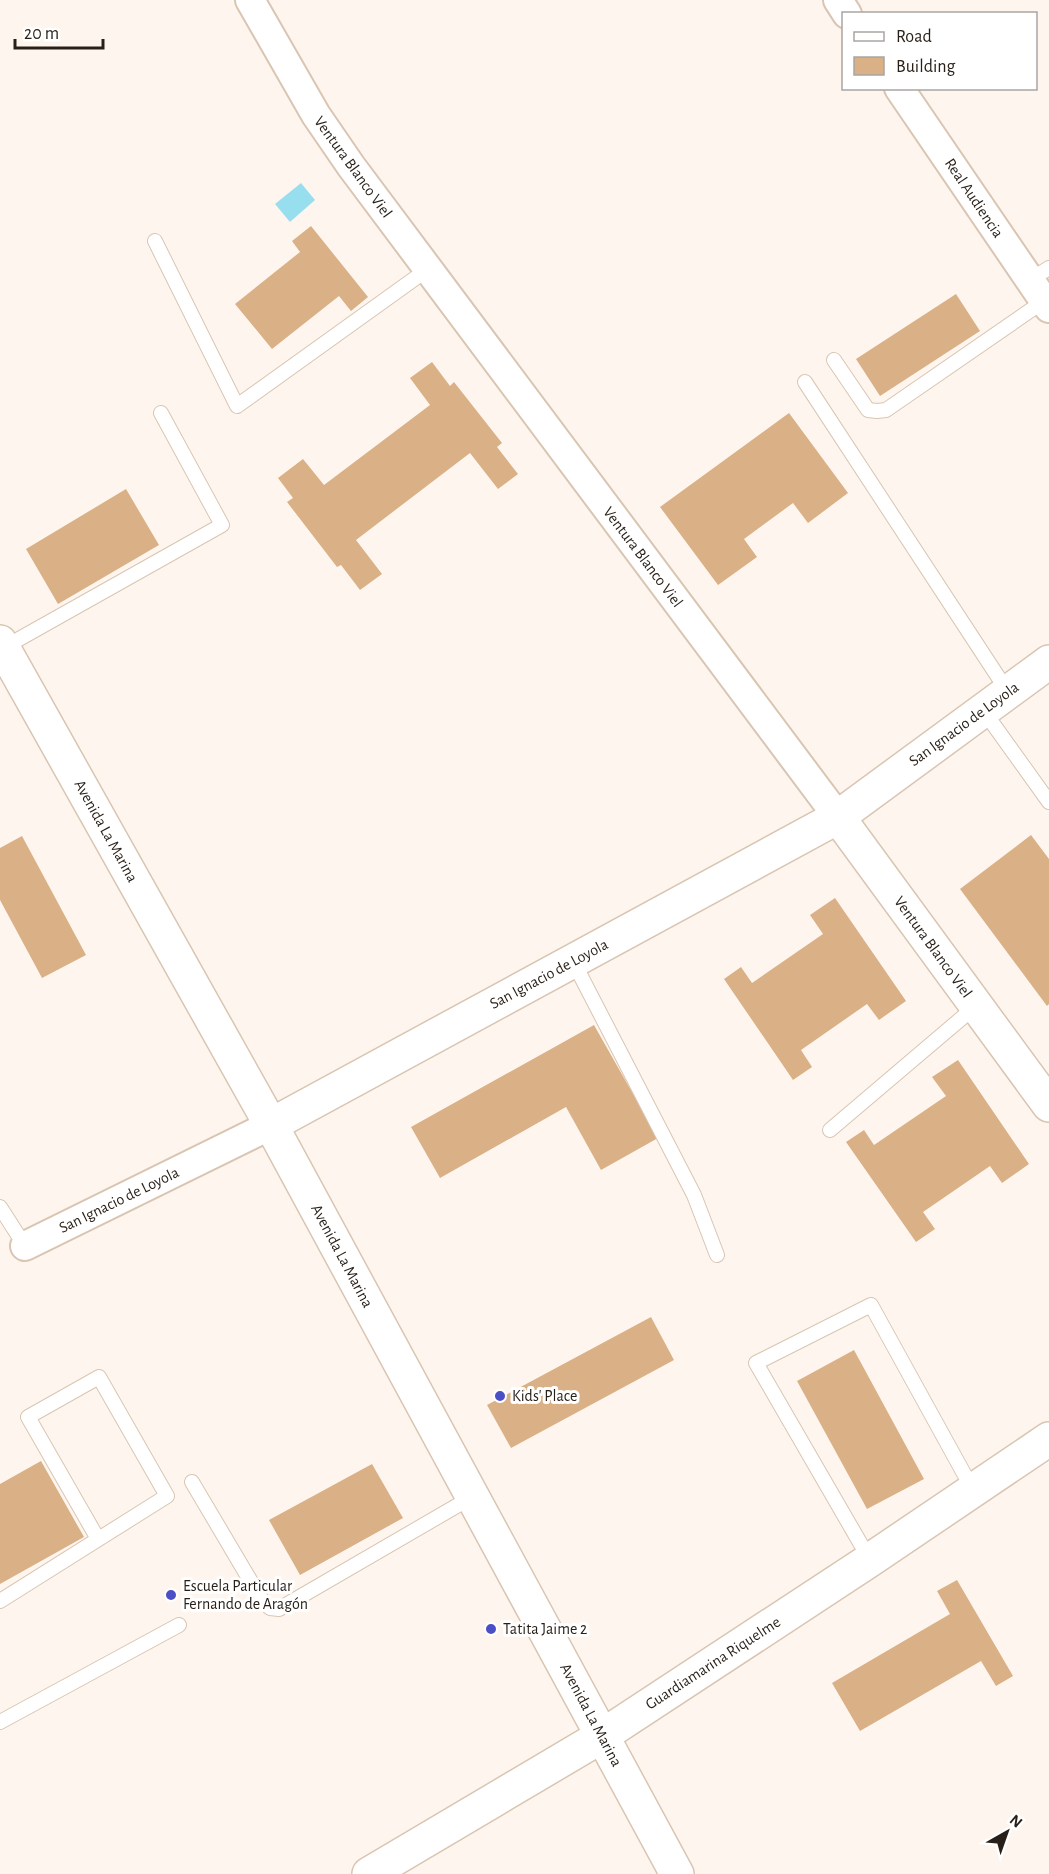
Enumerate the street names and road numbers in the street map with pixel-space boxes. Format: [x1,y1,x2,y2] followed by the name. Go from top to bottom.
[311,113,395,221] street label: Ventura Blanco Viel
[942,155,1006,241] street label: Real Audiencia
[600,504,686,610] street label: Ventura Blanco Viel
[906,679,1022,770] street label: San Ignacio de Loyola
[71,777,141,885] street label: Avenida La Marina
[891,893,975,1001] street label: Ventura Blanco Viel
[487,936,611,1013] street label: San Ignacio de Loyola
[56,1164,182,1237] street label: San Ignacio de Loyola
[308,1202,376,1310] street label: Avenida La Marina
[643,1613,783,1713] street label: Guardiamarina Riquelme
[557,1661,625,1769] street label: Avenida La Marina

